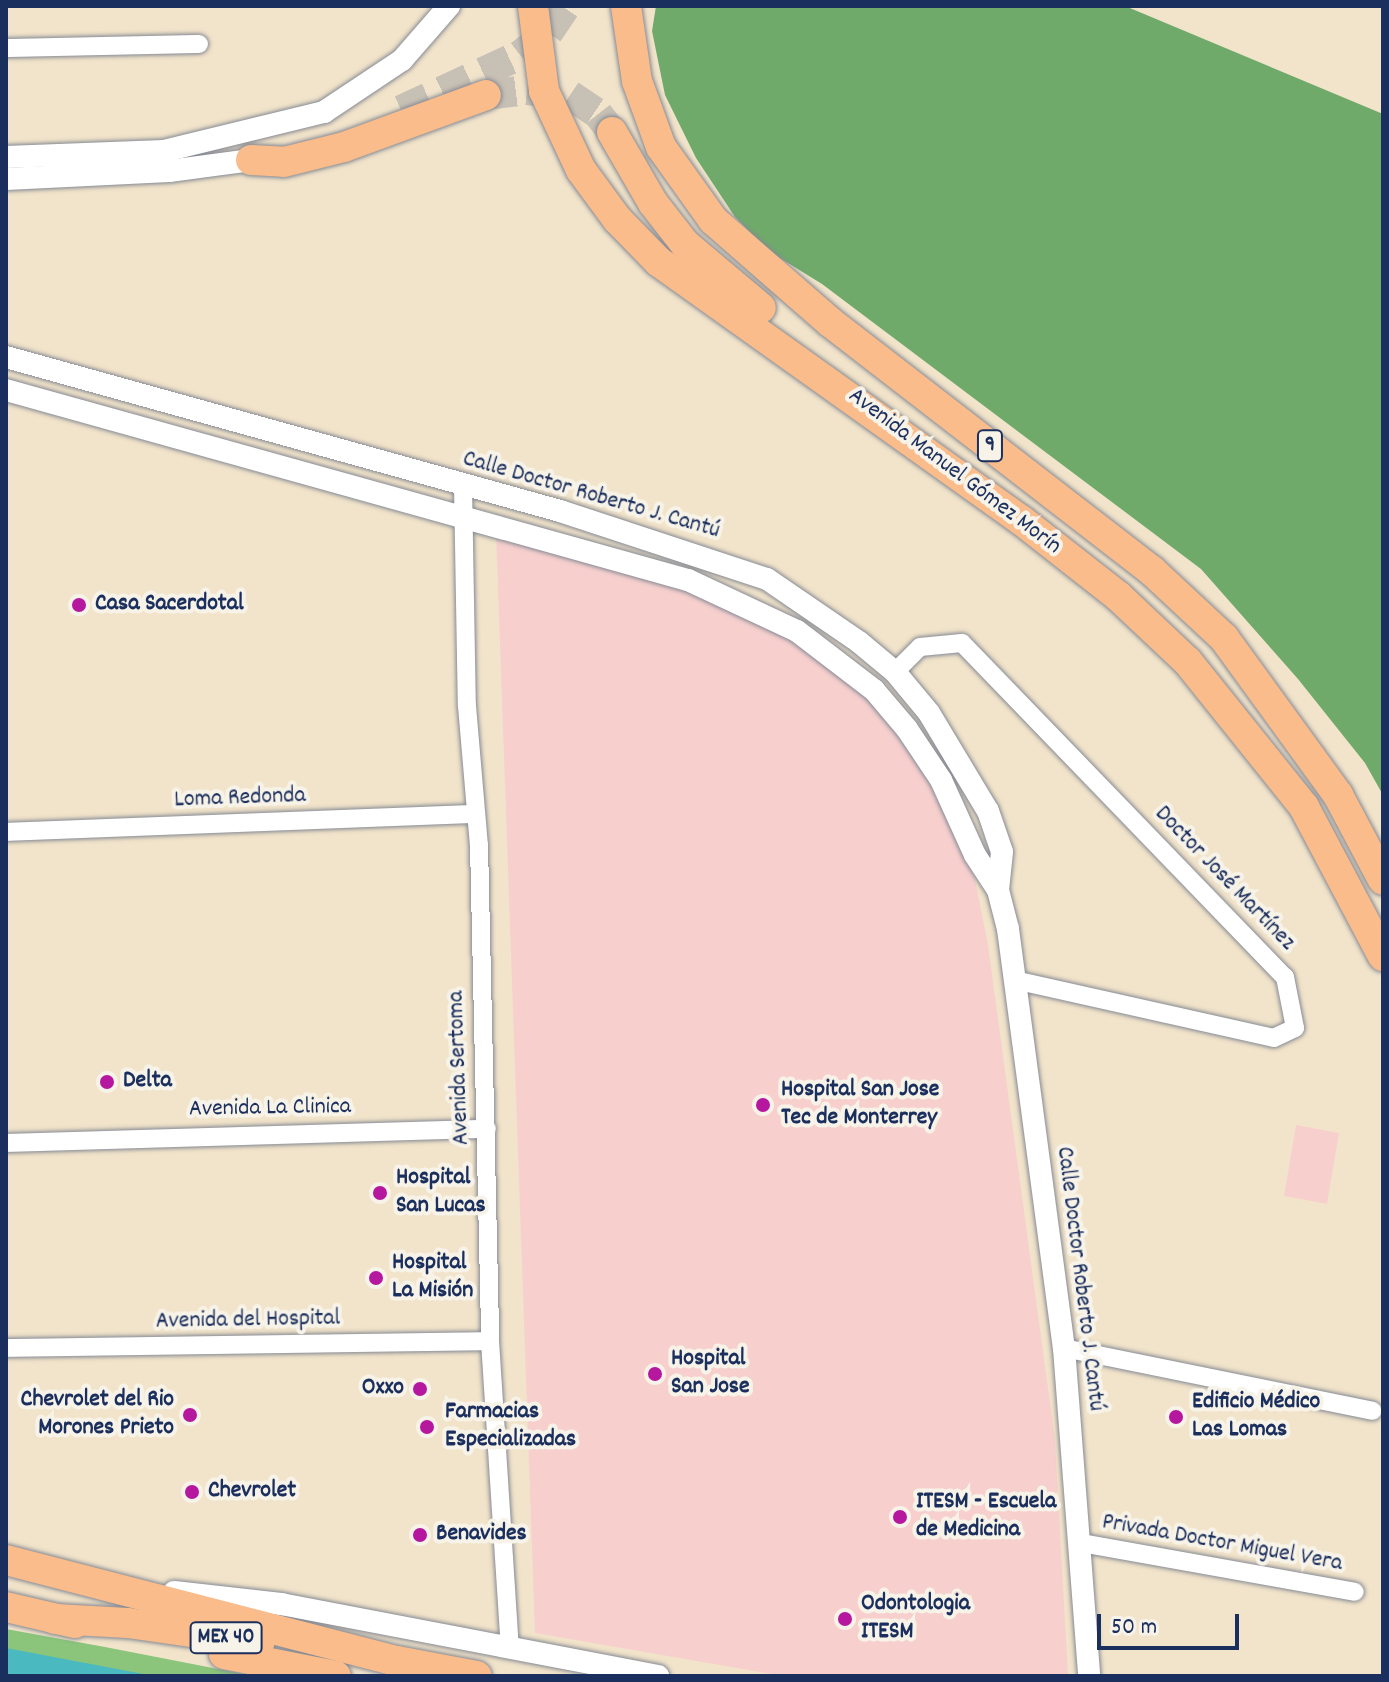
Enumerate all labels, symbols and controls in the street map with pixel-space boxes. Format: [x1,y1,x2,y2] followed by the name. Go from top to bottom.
[842,382,1066,562] street label: Avenida Manuel Gómez Morín
[976,428,1004,464] road number: 9
[459,445,723,547] street label: Calle Doctor Roberto J. Cantú
[95,591,244,619] place label: Casa Sacerdotal
[70,596,88,614] marker: Casa Sacerdotal
[174,782,306,816] street label: Loma Redonda
[1148,801,1300,957] street label: Doctor José Martínez
[443,990,477,1146] street label: Avenida Sertoma
[123,1068,172,1096] place label: Delta
[98,1073,116,1091] marker: Delta
[781,1077,939,1133] place label: Hospital San Jose Tec de Monterrey
[189,1093,351,1125] street label: Avenida La Clinica
[752,1094,774,1116] marker: Hospital San Jose Tec de Monterrey
[1048,1145,1110,1413] street label: Calle Doctor Roberto J. Cantú
[396,1165,486,1221] place label: Hospital San Lucas
[371,1184,389,1202] marker: Hospital San Lucas
[392,1250,473,1306] place label: Hospital La Misión
[367,1269,385,1287] marker: Hospital La Misión
[155,1305,341,1337] street label: Avenida del Hospital
[671,1346,750,1402] place label: Hospital San Jose
[646,1365,664,1383] marker: Hospital San Jose
[362,1375,404,1403] place label: Oxxo
[411,1380,429,1398] marker: Oxxo
[21,1387,174,1443] place label: Chevrolet del Rio Morones Prieto
[1192,1389,1320,1445] place label: Edificio Médico Las Lomas
[445,1399,576,1455] place label: Farmacias Especializadas
[181,1406,199,1424] marker: Chevrolet del Rio Morones Prieto
[1167,1408,1185,1426] marker: Edificio Médico Las Lomas
[416,1416,438,1438] marker: Farmacias Especializadas
[208,1478,296,1506] place label: Chevrolet
[183,1483,201,1501] marker: Chevrolet
[916,1489,1056,1545] place label: ITESM - Escuela de Medicina
[891,1508,909,1526] marker: ITESM - Escuela de Medicina
[1100,1509,1344,1579] street label: Privada Doctor Miguel Vera
[436,1521,527,1549] place label: Benavides
[411,1526,429,1544] marker: Benavides
[861,1591,970,1647] place label: Odontologia ITESM
[1101,1598,1243,1648] scale bar
[836,1610,854,1628] marker: Odontologia ITESM
[1111,1611,1157,1645] text: 50 m
[188,1620,264,1656] road number: MEX 40

